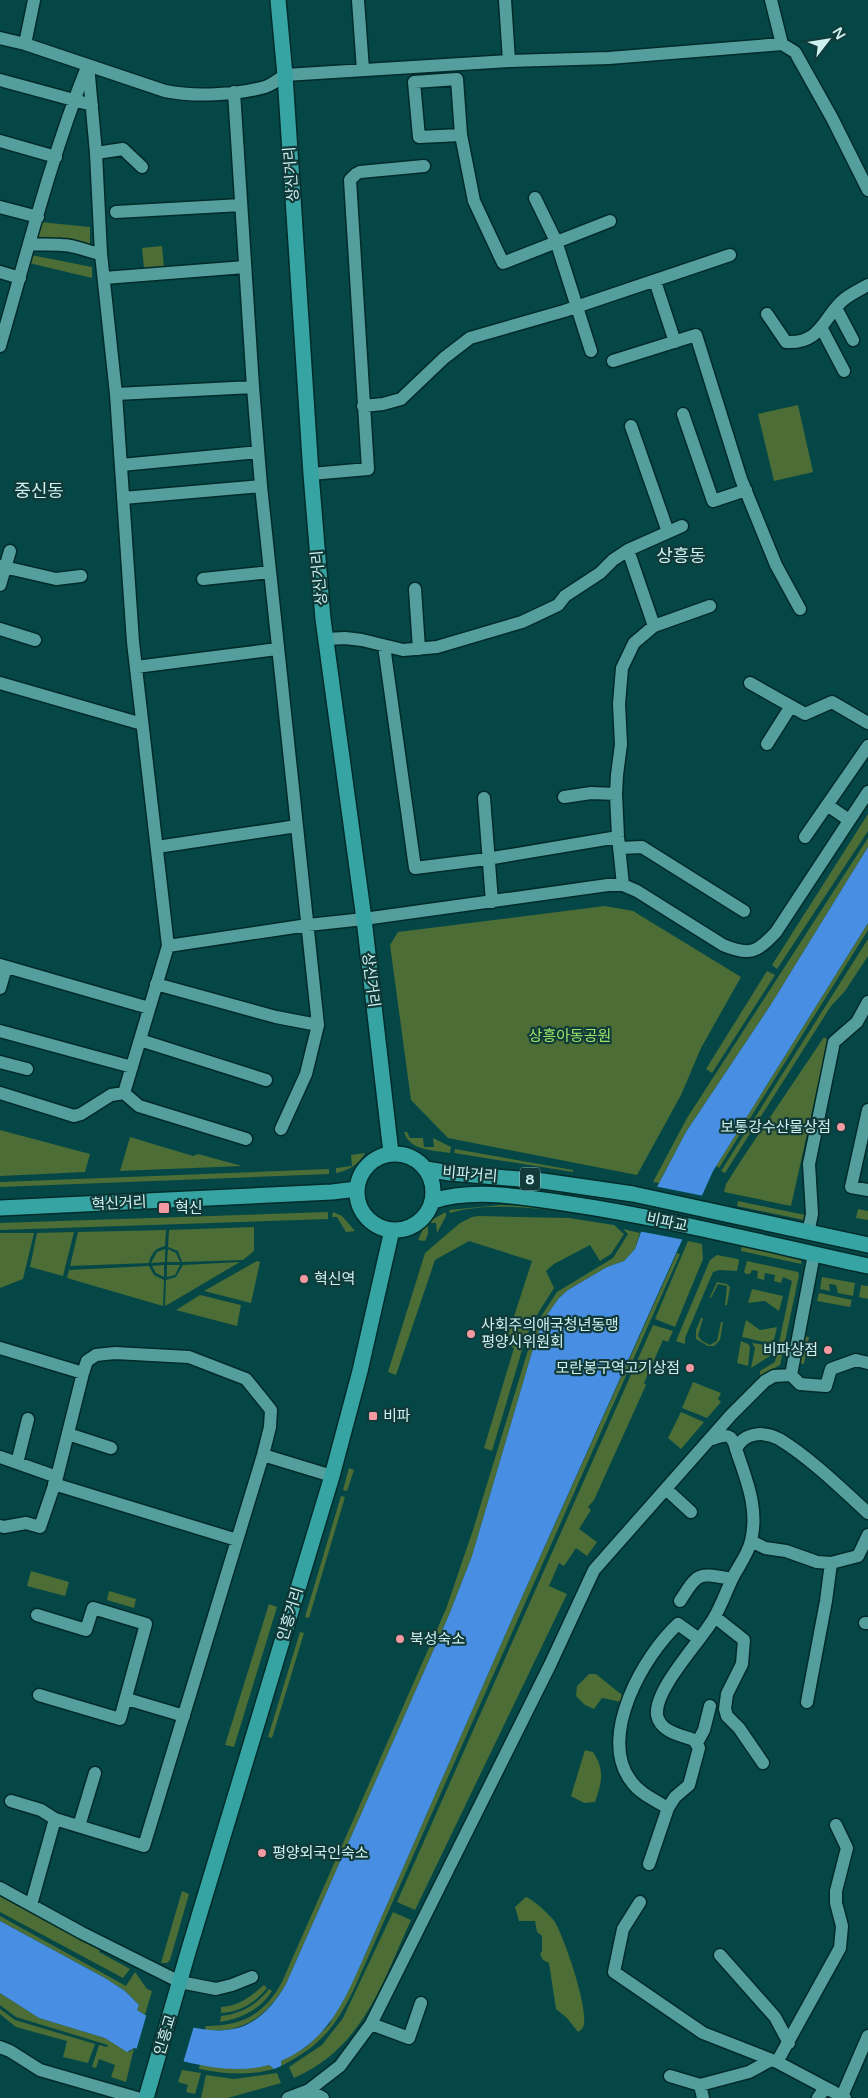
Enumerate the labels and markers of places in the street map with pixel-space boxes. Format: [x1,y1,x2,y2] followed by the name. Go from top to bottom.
[721,1118,831,1136] place label: 보통강수산물상점
[835,1121,847,1133] marker: 보통강수산물상점
[175,1199,203,1217] place label: 혁신
[157,1201,171,1215] marker: 혁신
[314,1270,355,1288] place label: 혁신역
[298,1273,310,1285] marker: 혁신역
[481,1316,619,1351] place label: 사회주의애국청년동맹 평양시위원회
[465,1328,477,1340] marker: 사회주의애국청년동맹 평양시위원회
[763,1341,818,1359] place label: 비파상점
[822,1344,834,1356] marker: 비파상점
[556,1359,680,1377] place label: 모란봉구역고기상점
[684,1362,696,1374] marker: 모란봉구역고기상점
[383,1407,411,1425] place label: 비파
[367,1410,379,1422] marker: 비파
[410,1630,465,1648] place label: 북성숙소
[394,1633,406,1645] marker: 북성숙소
[272,1844,369,1862] place label: 평양외국인숙소
[256,1847,268,1859] marker: 평양외국인숙소

